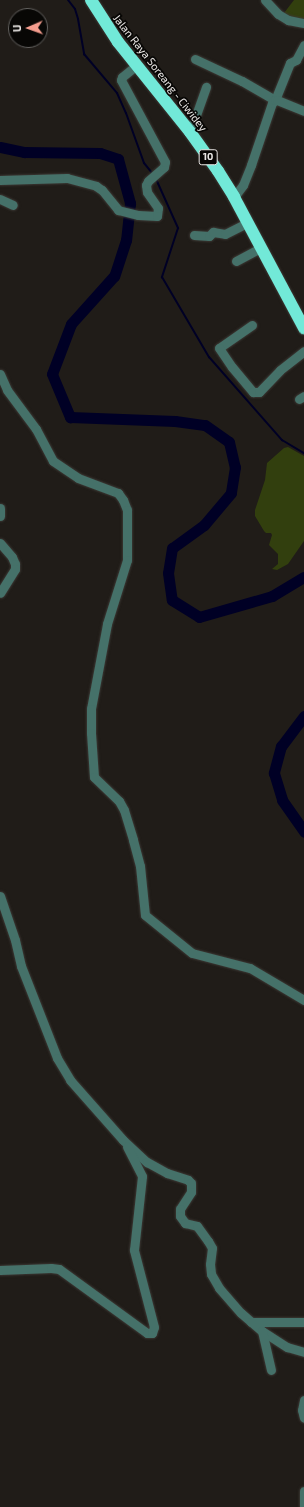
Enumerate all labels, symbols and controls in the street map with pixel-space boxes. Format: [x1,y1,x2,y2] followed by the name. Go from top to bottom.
[8,8,48,48] north arrow
[110,12,210,134] street label: Jalan Raya Soreang - Ciwidey
[10,24,23,32] text: U
[198,149,218,165] road number: 10

